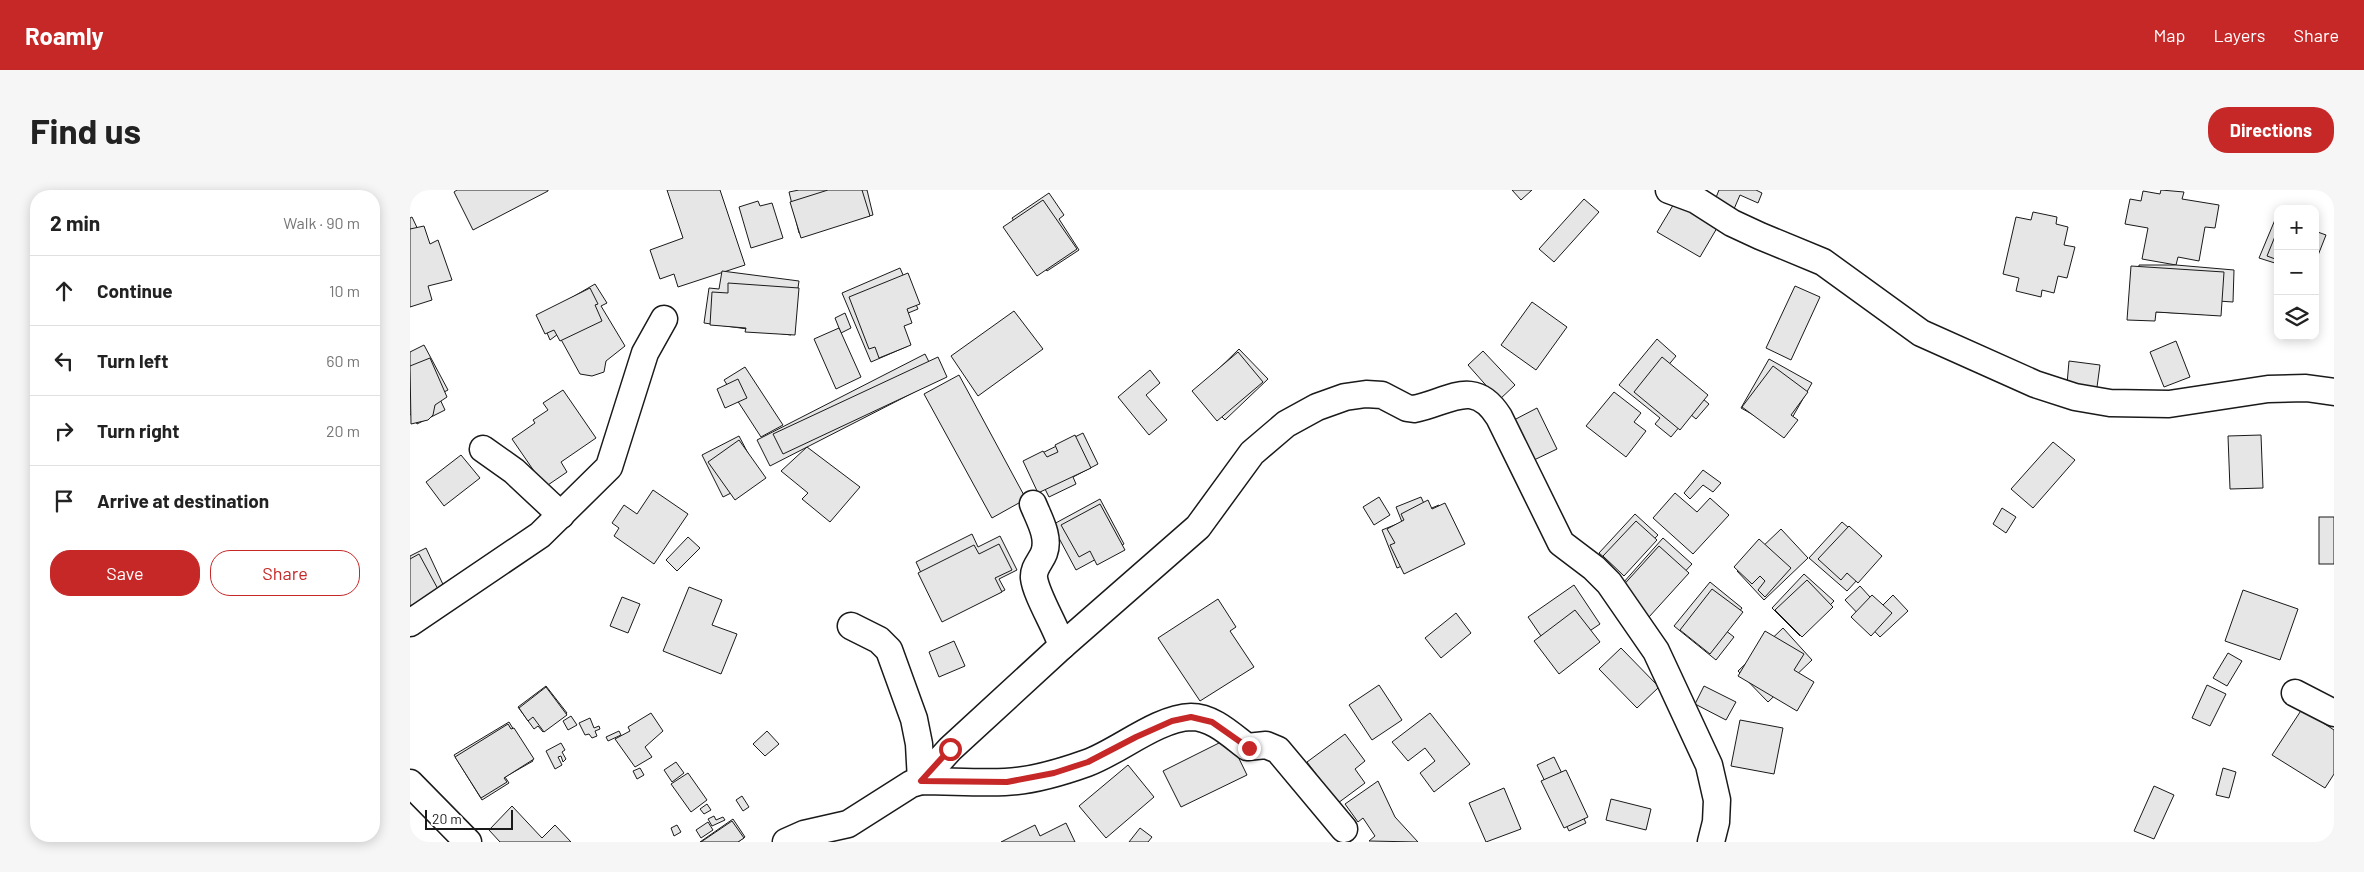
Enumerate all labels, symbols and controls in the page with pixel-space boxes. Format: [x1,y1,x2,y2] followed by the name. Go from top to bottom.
[25,21,104,50] text: Roamly
[2153,24,2185,46] text: Map
[2213,24,2266,46] text: Layers
[2294,24,2339,46] text: Share
[2208,107,2334,153] button: Directions
[30,109,141,151] text: Find us
[2274,205,2319,340] map controls
[2274,205,2319,250] button: +
[50,210,100,235] text: 2 min
[283,213,360,232] text: Walk · 90 m
[2274,250,2319,295] button: −
[50,277,78,305] icon: ahead
[97,279,173,302] text: Continue
[329,281,360,300] text: 10 m
[2274,295,2319,340] button: layers
[50,347,78,375] icon: left
[97,349,168,372] text: Turn left
[326,351,360,370] text: 60 m
[50,417,78,445] icon: right
[97,419,179,442] text: Turn right
[326,421,360,440] text: 20 m
[50,487,78,515] icon: arrive
[97,489,269,512] text: Arrive at destination
[50,550,200,596] button: Save
[210,550,360,596] button: Share
[1238,737,1261,760] route end
[939,738,962,761] route start
[425,807,512,830] scale bar
[432,810,462,827] text: 20 m

